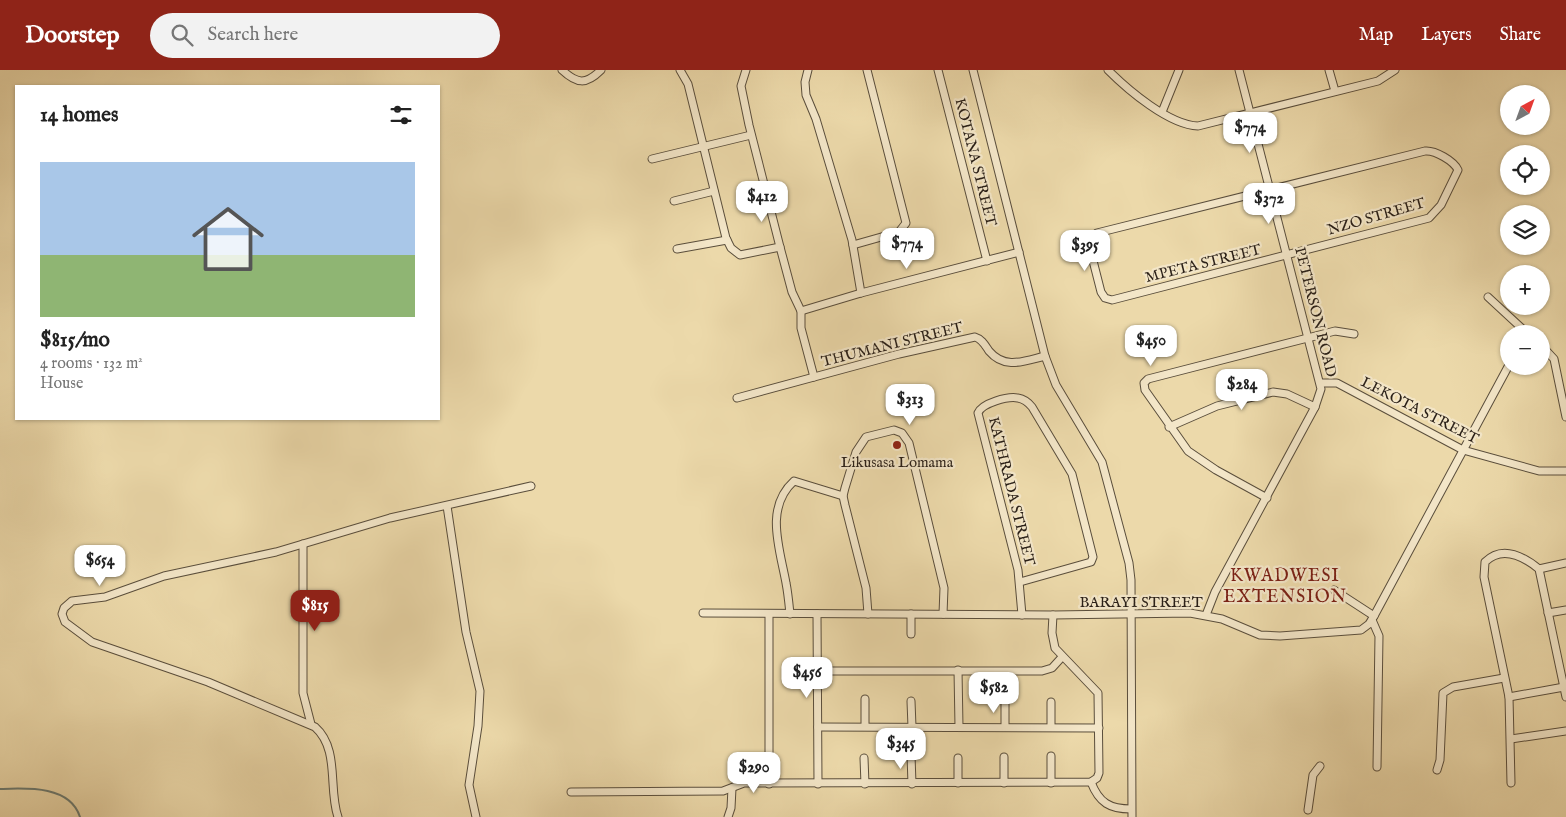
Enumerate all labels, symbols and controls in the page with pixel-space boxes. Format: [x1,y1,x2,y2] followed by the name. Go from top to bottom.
[150,13,500,58] search box
[25,20,120,51] text: Doorstep
[168,21,196,49] icon: search
[208,23,298,47] text: Search here
[1359,24,1393,47] text: Map
[1421,24,1472,47] text: Layers
[1500,24,1541,47] text: Share
[1500,85,1550,135] north arrow
[1500,85,1550,375] map controls
[950,96,1001,228] street label: KOTANA STREET
[387,101,415,129] icon: filters
[40,102,118,129] text: 14 homes
[1220,112,1280,154] pin: $774
[1234,118,1266,138] text: $774
[1500,145,1550,195] button: locate
[732,180,792,223] pin: $412
[1239,182,1299,225] pin: $372
[747,187,777,207] text: $412
[1254,189,1284,209] text: $372
[1325,193,1427,240] street label: NZO STREET
[183,194,273,284] icon: home
[1500,205,1550,255] button: layers
[877,228,937,270] pin: $774
[1055,230,1115,272] pin: $395
[891,234,923,254] text: $774
[1071,236,1099,256] text: $395
[1143,240,1263,287] street label: MPETA STREET
[1290,245,1341,379] street label: PETERSON ROAD
[1500,265,1550,315] button: +
[819,318,965,371] street label: THUMANI STREET
[1121,324,1181,367] pin: $450
[1500,325,1550,375] button: −
[40,327,110,354] text: $815/mo
[1136,331,1166,351] text: $450
[40,354,143,374] text: 4 rooms · 132 m²
[1212,368,1272,411] pin: $284
[1358,373,1482,448] street label: LEKOTA STREET
[40,374,83,394] text: House
[1227,375,1257,395] text: $284
[880,384,940,426] pin: $313
[897,390,923,410] text: $313
[984,415,1039,568] street label: KATHRADA STREET
[891,439,903,451] marker: Likusasa Lomama
[841,453,954,472] place label: Likusasa Lomama
[70,544,130,587] pin: $654
[85,551,115,571] text: $654
[1223,565,1347,609] district label: KWADWESI EXTENSION
[285,590,345,632] pin: $815
[1079,593,1203,612] street label: BARAYI STREET
[302,596,328,616] text: $815
[777,656,837,699] pin: $456
[792,663,822,683] text: $456
[964,672,1024,714] pin: $582
[980,678,1008,698] text: $582
[871,728,931,770] pin: $345
[887,734,915,754] text: $345
[724,752,784,794] pin: $290
[738,758,770,778] text: $290

